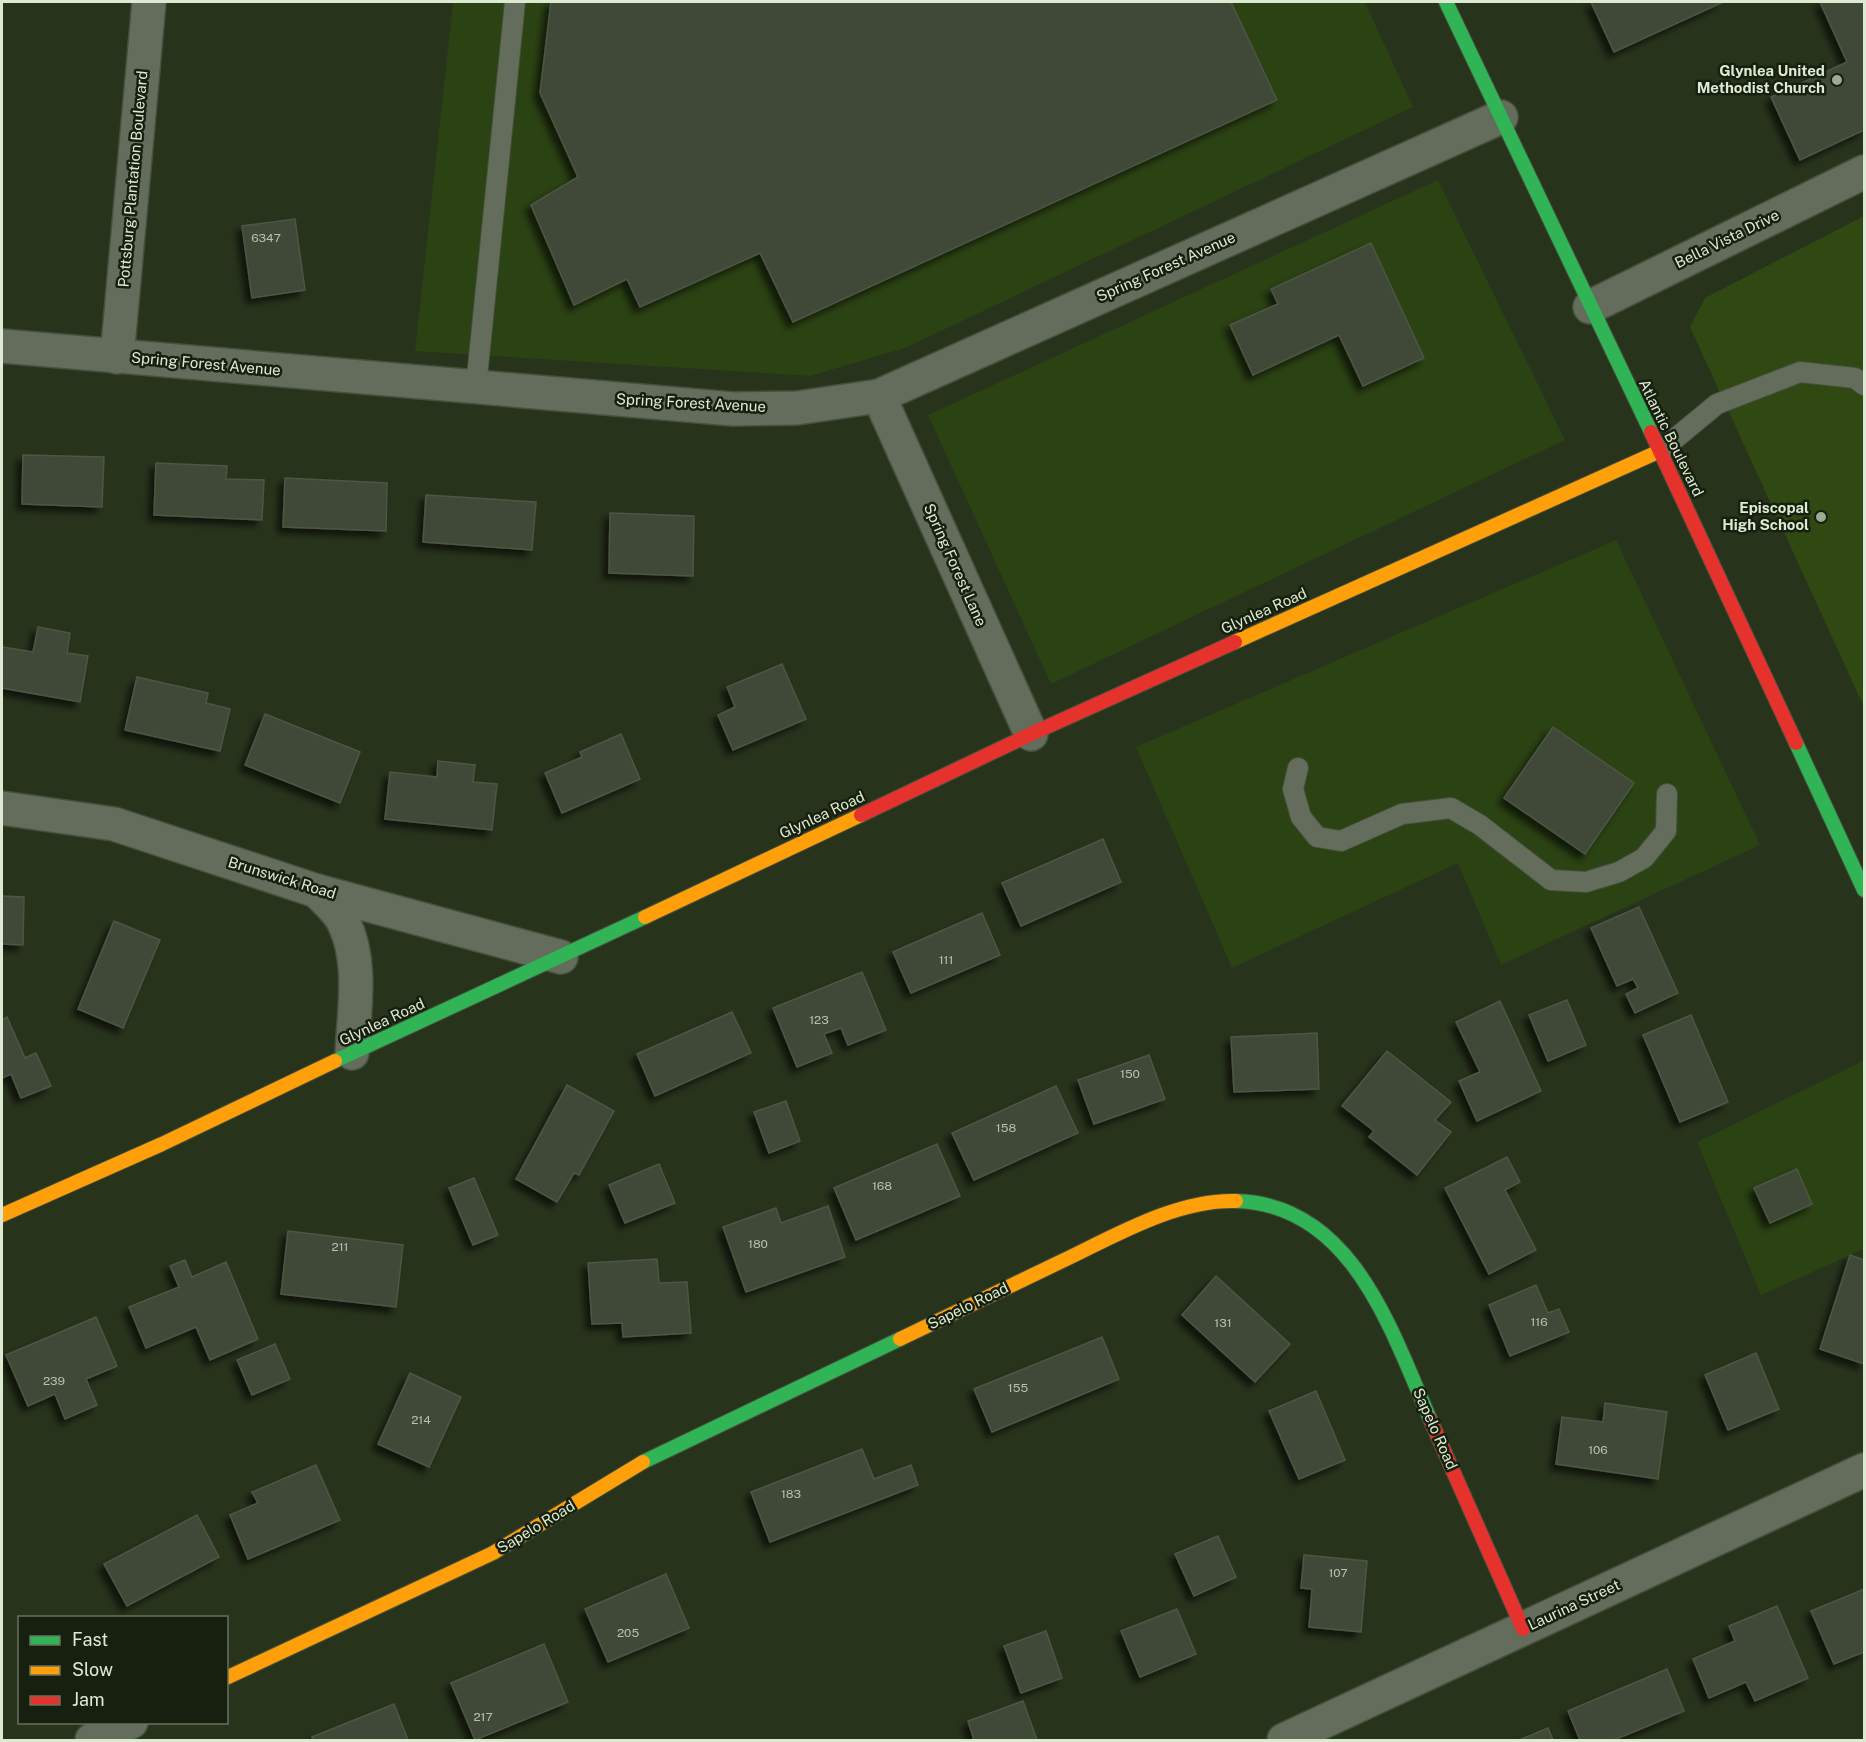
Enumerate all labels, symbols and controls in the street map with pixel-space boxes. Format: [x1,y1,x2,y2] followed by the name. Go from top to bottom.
[1697,62,1825,96] place label: Glynlea United Methodist Church
[115,70,150,288] street label: Pottsburg Plantation Boulevard
[1830,73,1844,87] marker: Glynlea United Methodist Church
[1672,206,1782,271] street label: Bella Vista Drive
[1094,228,1238,305] street label: Spring Forest Avenue
[251,231,281,245] house number: 6347
[131,348,282,379] street label: Spring Forest Avenue
[1636,376,1707,499] street label: Atlantic Boulevard
[616,390,766,415] street label: Spring Forest Avenue
[1722,499,1809,533] place label: Episcopal High School
[921,501,990,629] street label: Spring Forest Lane
[1814,510,1828,524] marker: Episcopal High School
[1218,584,1309,637] street label: Glynlea Road
[777,787,867,842] street label: Glynlea Road
[226,853,338,902] street label: Brunswick Road
[939,953,953,967] house number: 111
[337,994,427,1049] street label: Glynlea Road
[809,1013,829,1027] house number: 123
[1120,1067,1140,1081] house number: 150
[996,1121,1016,1135] house number: 158
[872,1179,892,1193] house number: 168
[748,1237,768,1251] house number: 180
[332,1240,348,1254] house number: 211
[925,1279,1011,1332] street label: Sapelo Road
[1530,1315,1548,1329] house number: 116
[1214,1316,1232,1330] house number: 131
[43,1374,65,1388] house number: 239
[1008,1381,1028,1395] house number: 155
[1410,1385,1461,1472] street label: Sapelo Road
[411,1413,431,1427] house number: 214
[1588,1443,1608,1457] house number: 106
[781,1487,801,1501] house number: 183
[494,1497,578,1556] street label: Sapelo Road
[1328,1566,1348,1580] house number: 107
[1525,1576,1623,1633] street label: Laurina Street
[18,1616,228,1724] legend
[617,1626,639,1640] house number: 205
[72,1629,108,1650] text: Fast
[72,1659,113,1680] text: Slow
[72,1689,105,1710] text: Jam
[473,1710,493,1724] house number: 217

